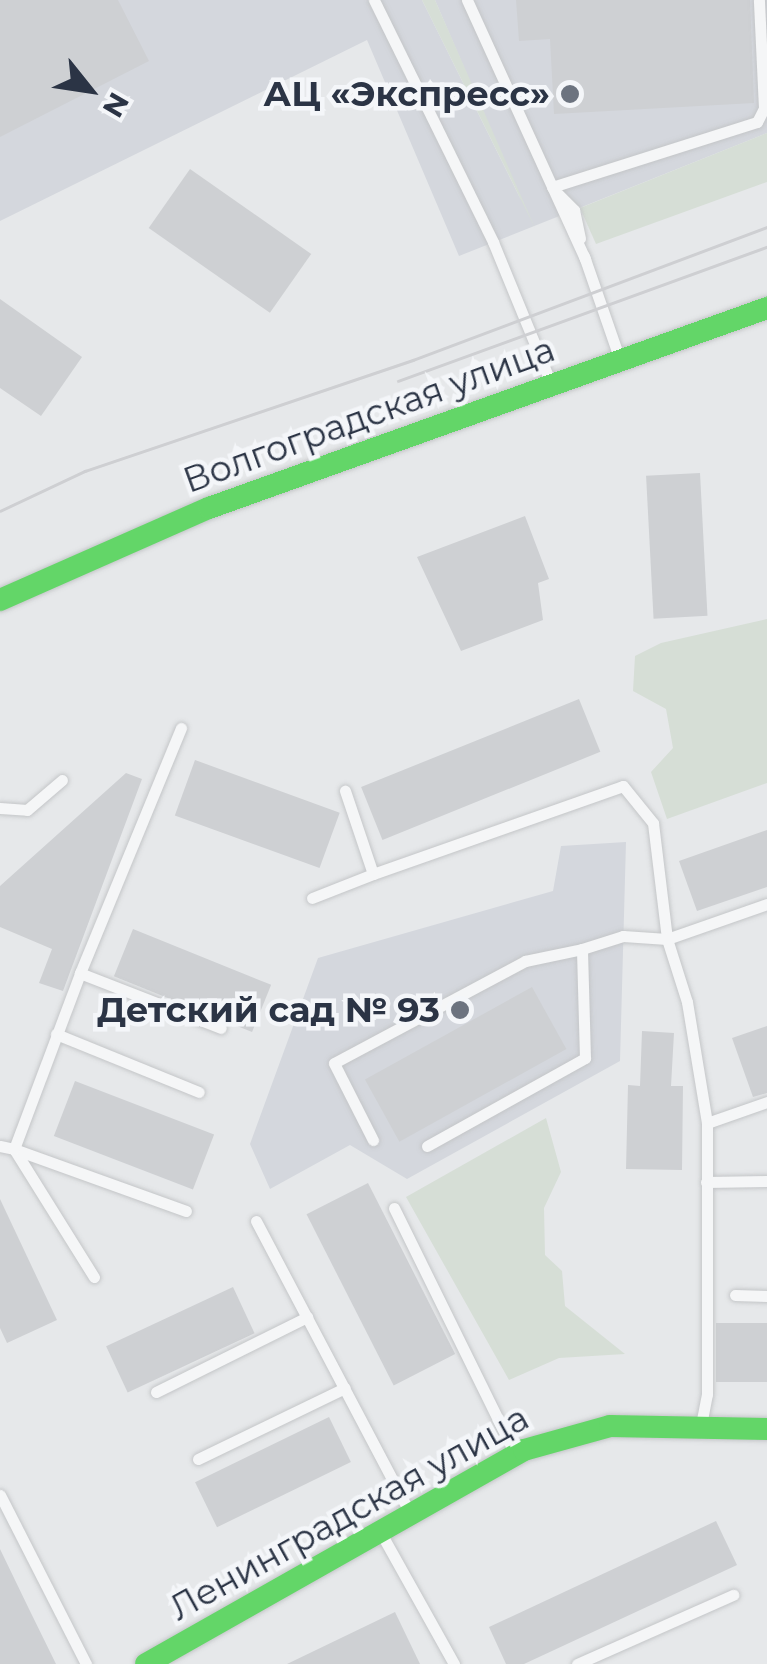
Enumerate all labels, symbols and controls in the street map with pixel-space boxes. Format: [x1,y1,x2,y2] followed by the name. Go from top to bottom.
[40,40,140,140] north arrow
[263,73,550,115] place label: АЦ «Экспресс»
[559,83,581,105] marker: АЦ «Экспресс»
[96,87,136,123] text: N
[178,328,560,502] street label: Волгоградская улица
[97,989,440,1031] place label: Детский сад № 93
[449,999,471,1021] marker: Детский сад № 93
[162,1397,536,1629] street label: Ленинградская улица

